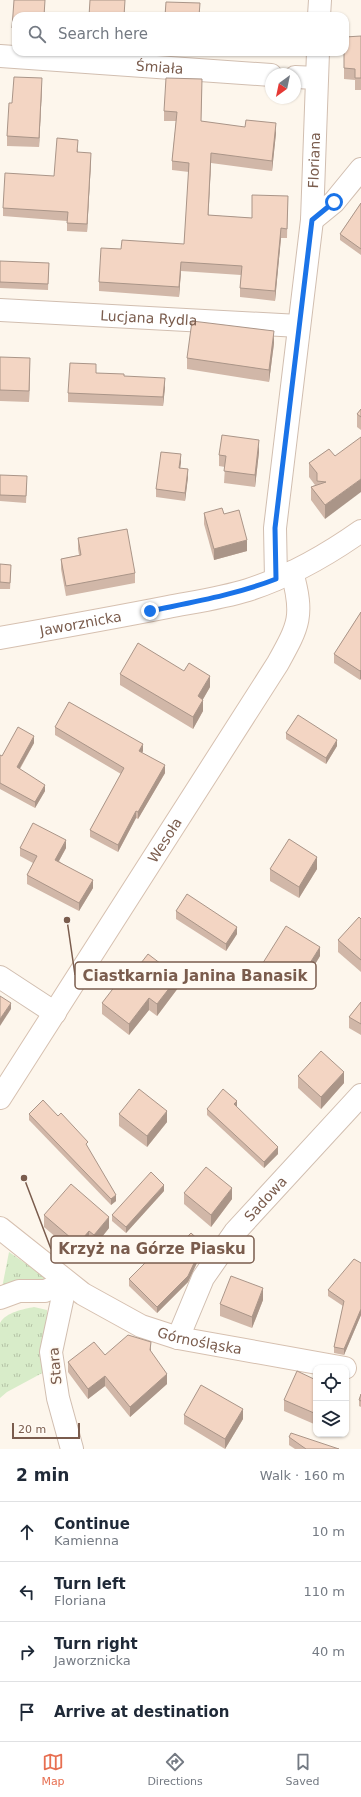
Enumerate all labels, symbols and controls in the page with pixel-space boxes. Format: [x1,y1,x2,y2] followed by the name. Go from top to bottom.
[12,12,349,56] search box
[26,23,48,45] icon: search
[58,25,148,43] text: Search here
[135,57,184,77] street label: Śmiała
[265,68,301,104] north arrow
[305,132,323,189] street label: Floriana
[325,193,343,211] route start
[100,307,198,329] street label: Lucjana Rydla
[141,602,159,620] route end
[38,608,123,639] street label: Jaworznicka
[145,815,185,866] street label: Wesoła
[75,962,316,989] callout: Ciastkarnia Janina Banasik
[83,967,309,985] text: Ciastkarnia Janina Banasik
[241,1173,290,1225] street label: Sadowa
[51,1236,254,1263] callout: Krzyż na Górze Piasku
[58,1240,246,1258] text: Krzyż na Górze Piasku
[155,1324,243,1357] street label: Górnośląska
[45,1347,65,1385] street label: Stara
[313,1365,349,1437] map controls
[313,1365,349,1401] button: locate
[313,1401,349,1437] button: layers
[12,1421,80,1440] scale bar
[18,1423,46,1436] text: 20 m
[16,1465,69,1485] text: 2 min
[260,1468,345,1483] text: Walk · 160 m
[54,1515,130,1533] text: Continue
[16,1521,38,1543] icon: ahead
[312,1524,345,1539] text: 10 m
[54,1533,119,1548] text: Kamienna
[54,1575,126,1593] text: Turn left
[16,1581,38,1603] icon: left
[303,1584,345,1599] text: 110 m
[54,1593,106,1608] text: Floriana
[54,1635,138,1653] text: Turn right
[16,1641,38,1663] icon: right
[312,1644,345,1659] text: 40 m
[54,1653,131,1668] text: Jaworznicka
[16,1701,38,1723] icon: arrive
[54,1703,229,1721] text: Arrive at destination
[41,1751,65,1788] tab: Map
[147,1751,203,1788] tab: Directions
[286,1751,320,1788] tab: Saved

